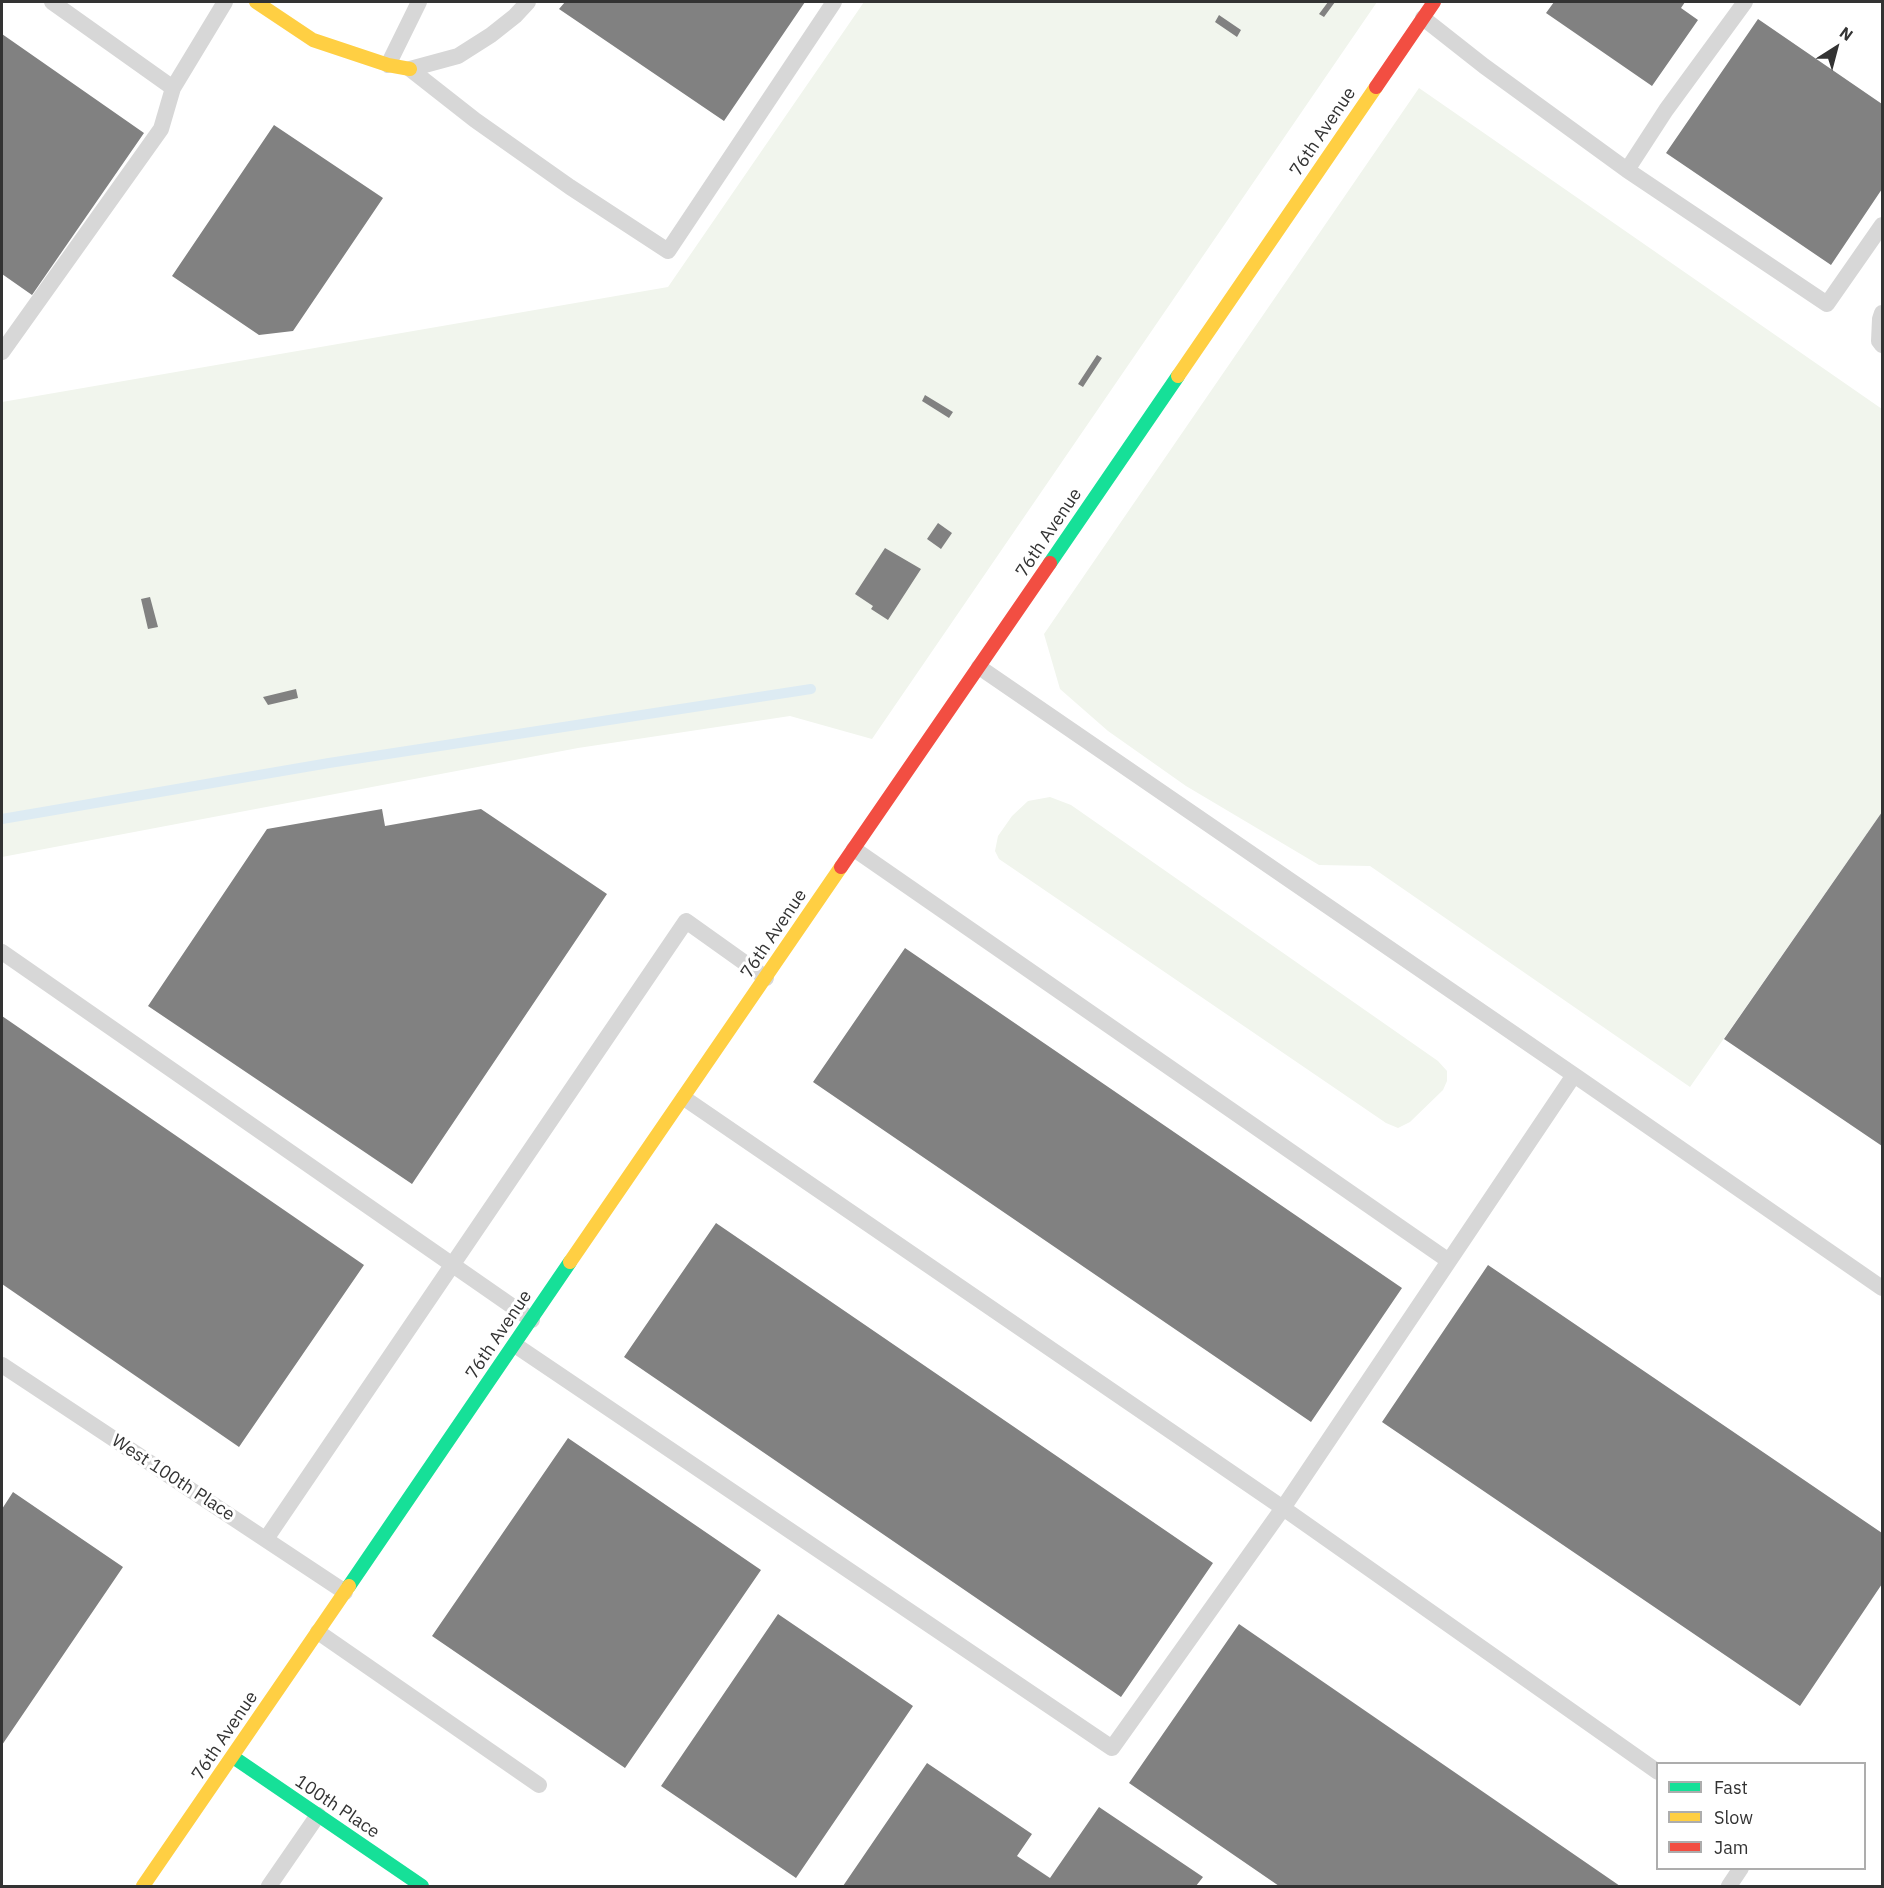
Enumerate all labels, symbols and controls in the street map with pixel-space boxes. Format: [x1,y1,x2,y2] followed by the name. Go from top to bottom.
[1806,18,1866,78] north arrow
[1836,22,1857,45] text: N
[1285,83,1361,181] street label: 76th Avenue
[1011,484,1087,582] street label: 76th Avenue
[736,885,812,983] street label: 76th Avenue
[461,1286,537,1384] street label: 76th Avenue
[107,1430,239,1526] street label: West 100th Place
[187,1687,263,1785] street label: 76th Avenue
[1656,1762,1866,1870] legend
[291,1771,383,1843] street label: 100th Place
[1714,1776,1748,1799] text: Fast
[1714,1806,1753,1829] text: Slow
[1714,1836,1749,1859] text: Jam

